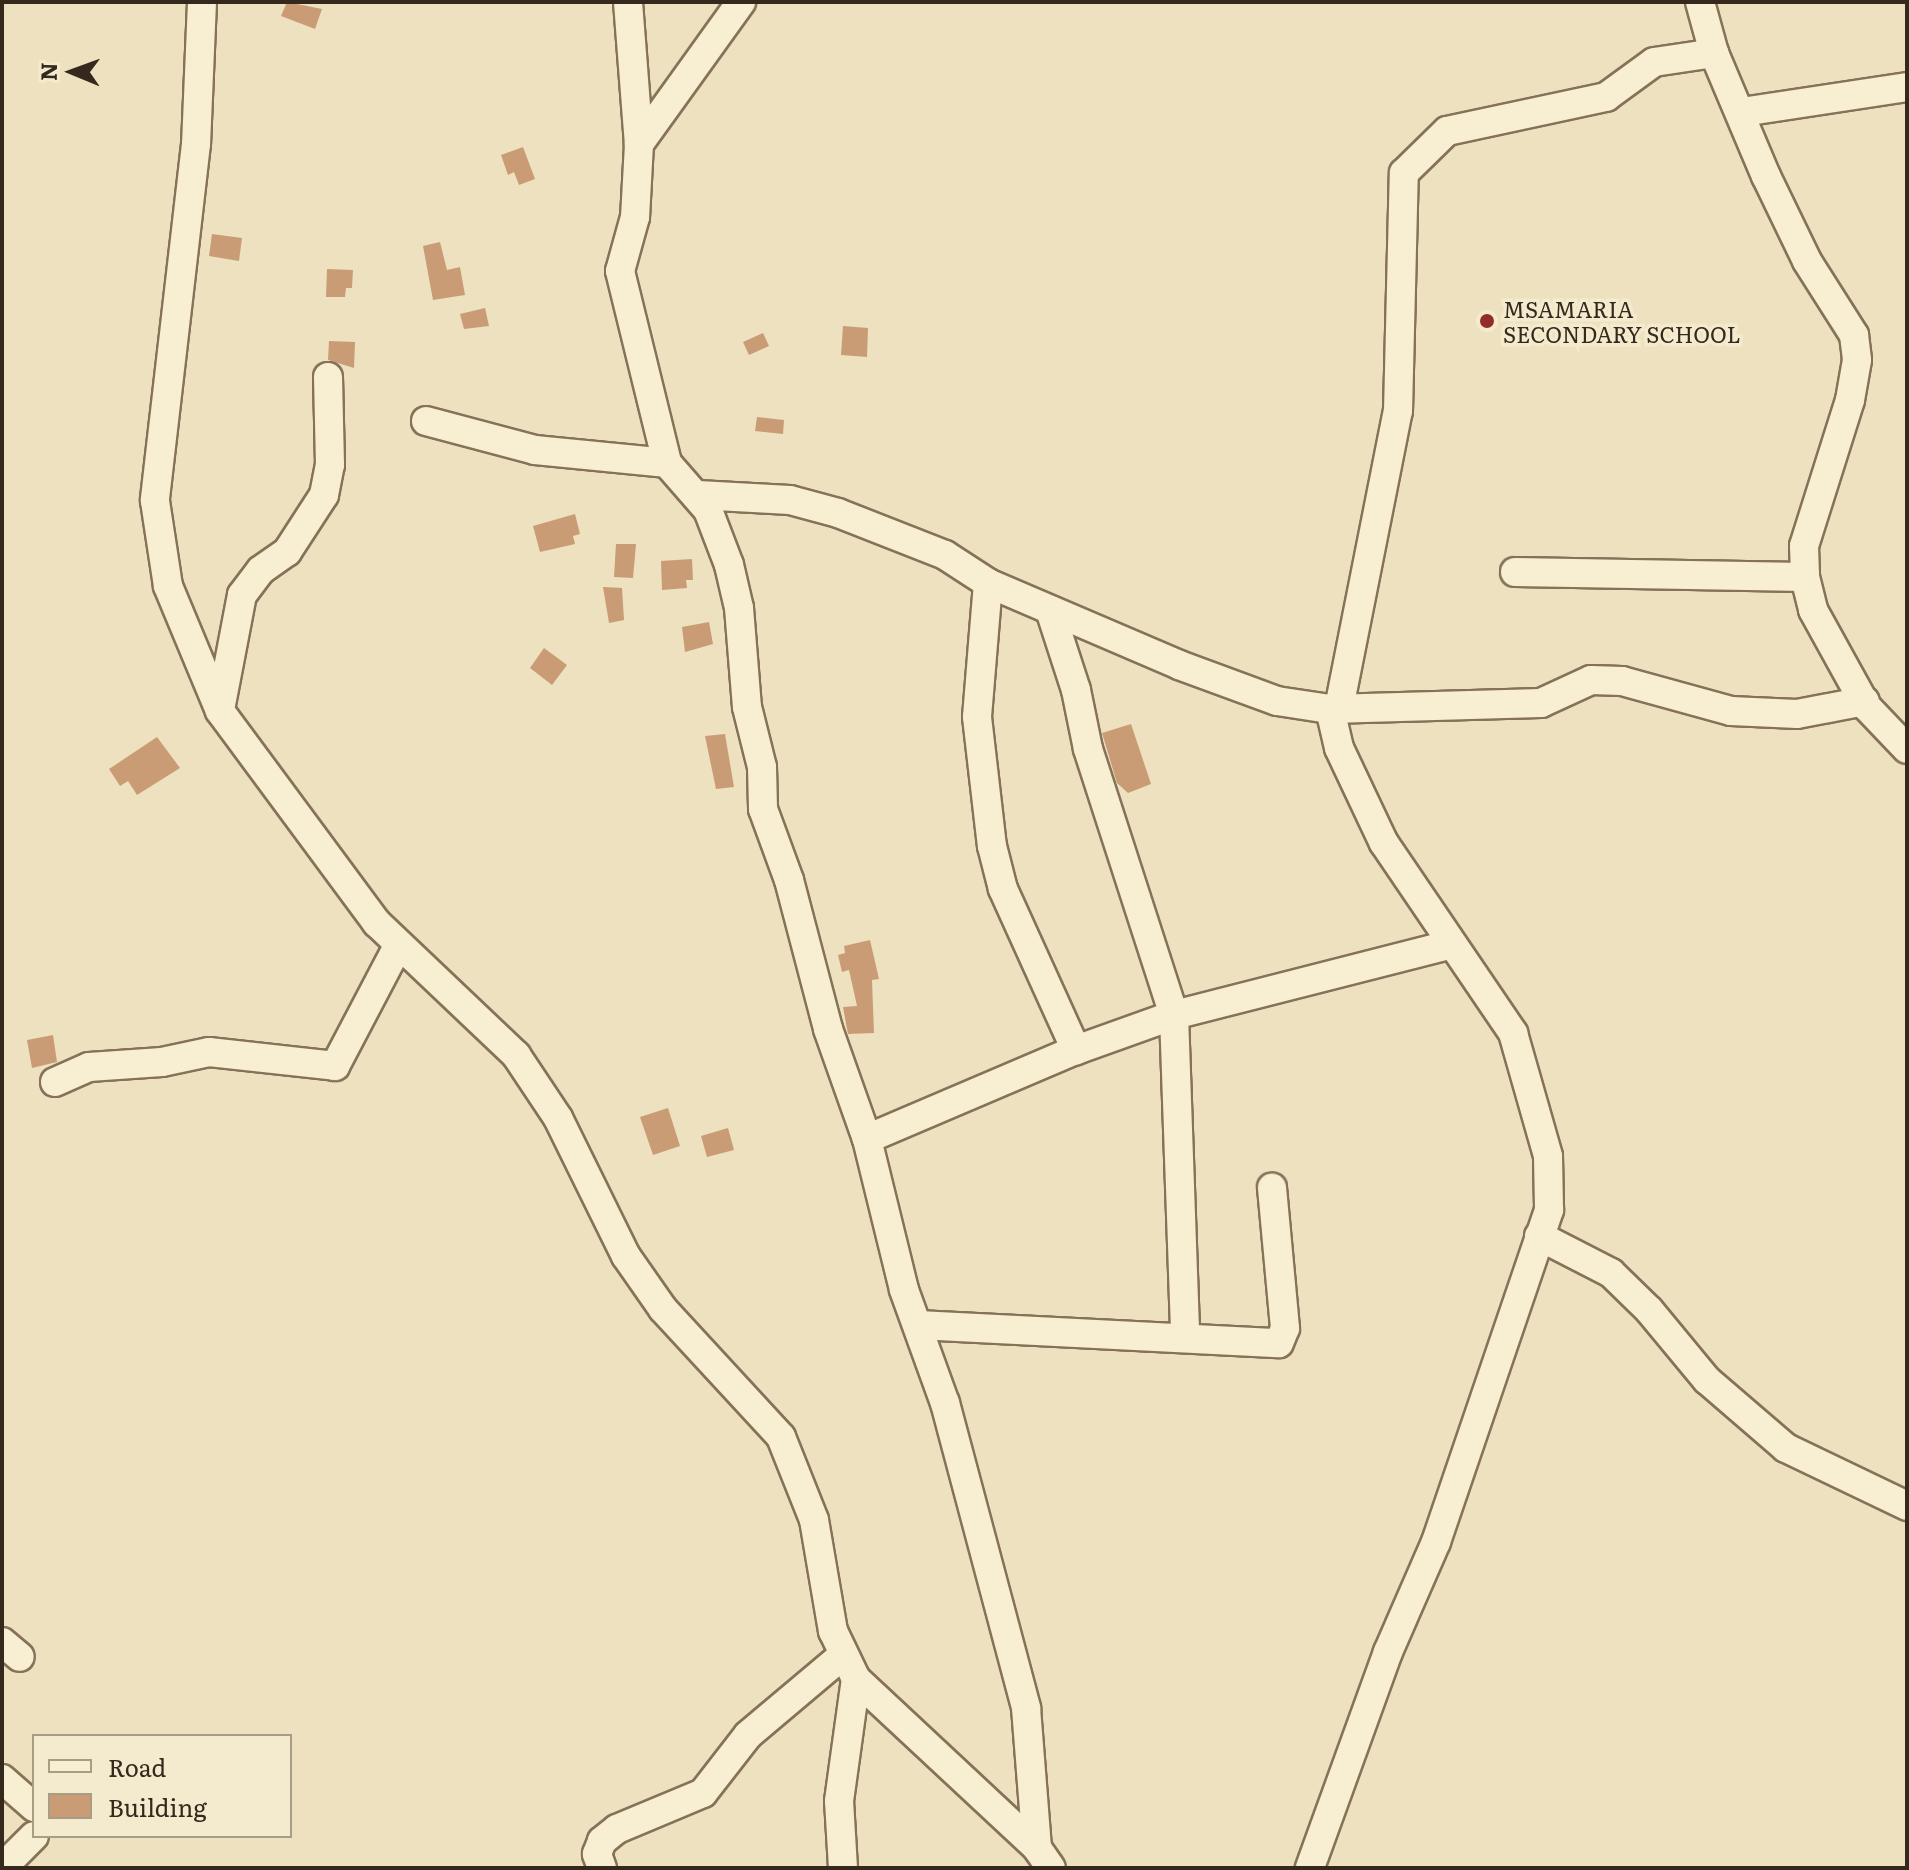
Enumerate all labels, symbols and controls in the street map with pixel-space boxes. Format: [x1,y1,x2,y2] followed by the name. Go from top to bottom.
[32,32,112,112] north arrow
[31,62,64,81] text: N
[1503,295,1741,346] place label: MSAMARIA SECONDARY SCHOOL
[1478,312,1496,330] marker: MSAMARIA SECONDARY SCHOOL
[32,1734,292,1838] legend
[108,1749,166,1784] text: Road
[108,1789,207,1824] text: Building

